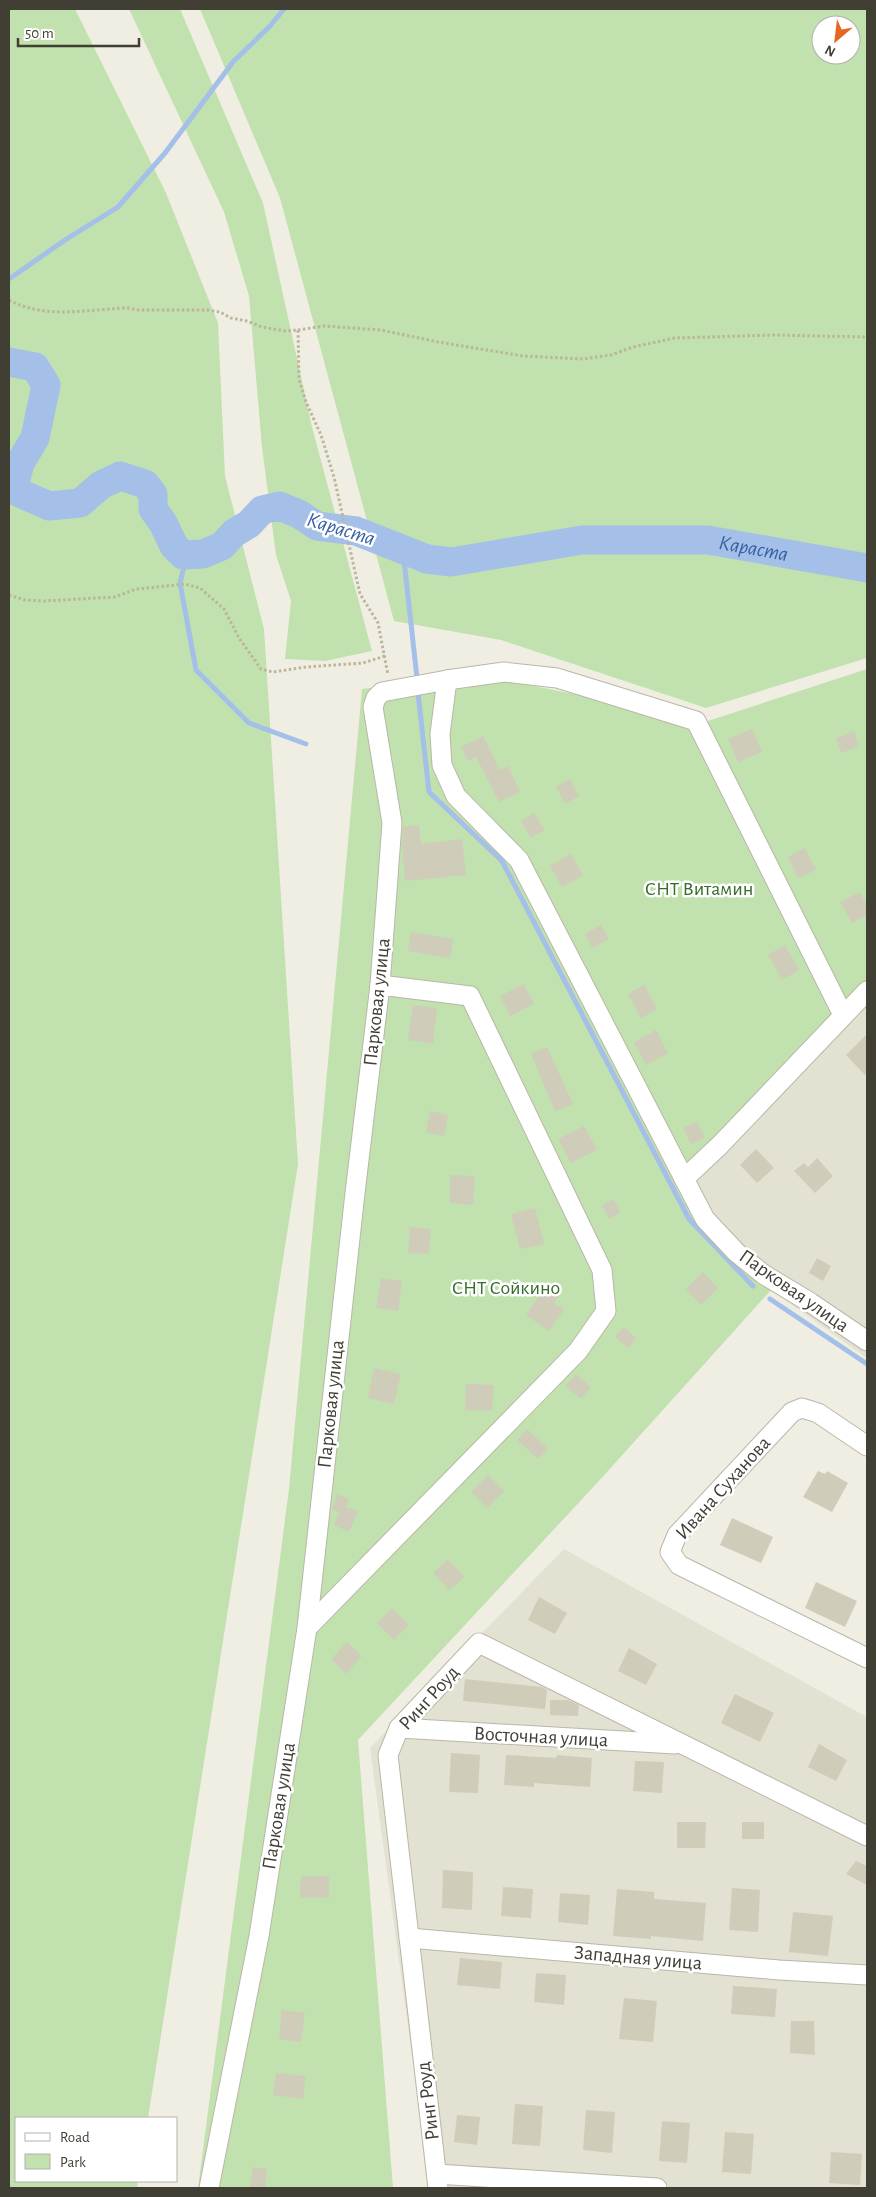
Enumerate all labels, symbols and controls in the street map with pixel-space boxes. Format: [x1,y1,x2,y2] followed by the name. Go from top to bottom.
[18,15,139,47] scale bar
[811,15,861,65] north arrow
[25,26,54,41] text: 50 m
[823,42,838,59] text: N
[304,509,377,550] water label: Караста
[717,532,790,564] water label: Караста
[645,879,753,899] park label: СНТ Витамин
[360,937,394,1067] street label: Парковая улица
[736,1246,852,1336] street label: Парковая улица
[452,1278,560,1298] park label: СНТ Сойкино
[314,1339,348,1469] street label: Парковая улица
[672,1433,774,1543] street label: Ивана Суханова
[395,1662,463,1734] street label: Ринг Роуд
[473,1723,609,1751] street label: Восточная улица
[259,1741,299,1871] street label: Парковая улица
[573,1942,703,1974] street label: Западная улица
[413,2061,443,2141] street label: Ринг Роуд
[15,2117,178,2182] legend
[60,2130,90,2145] text: Road
[60,2155,86,2170] text: Park

